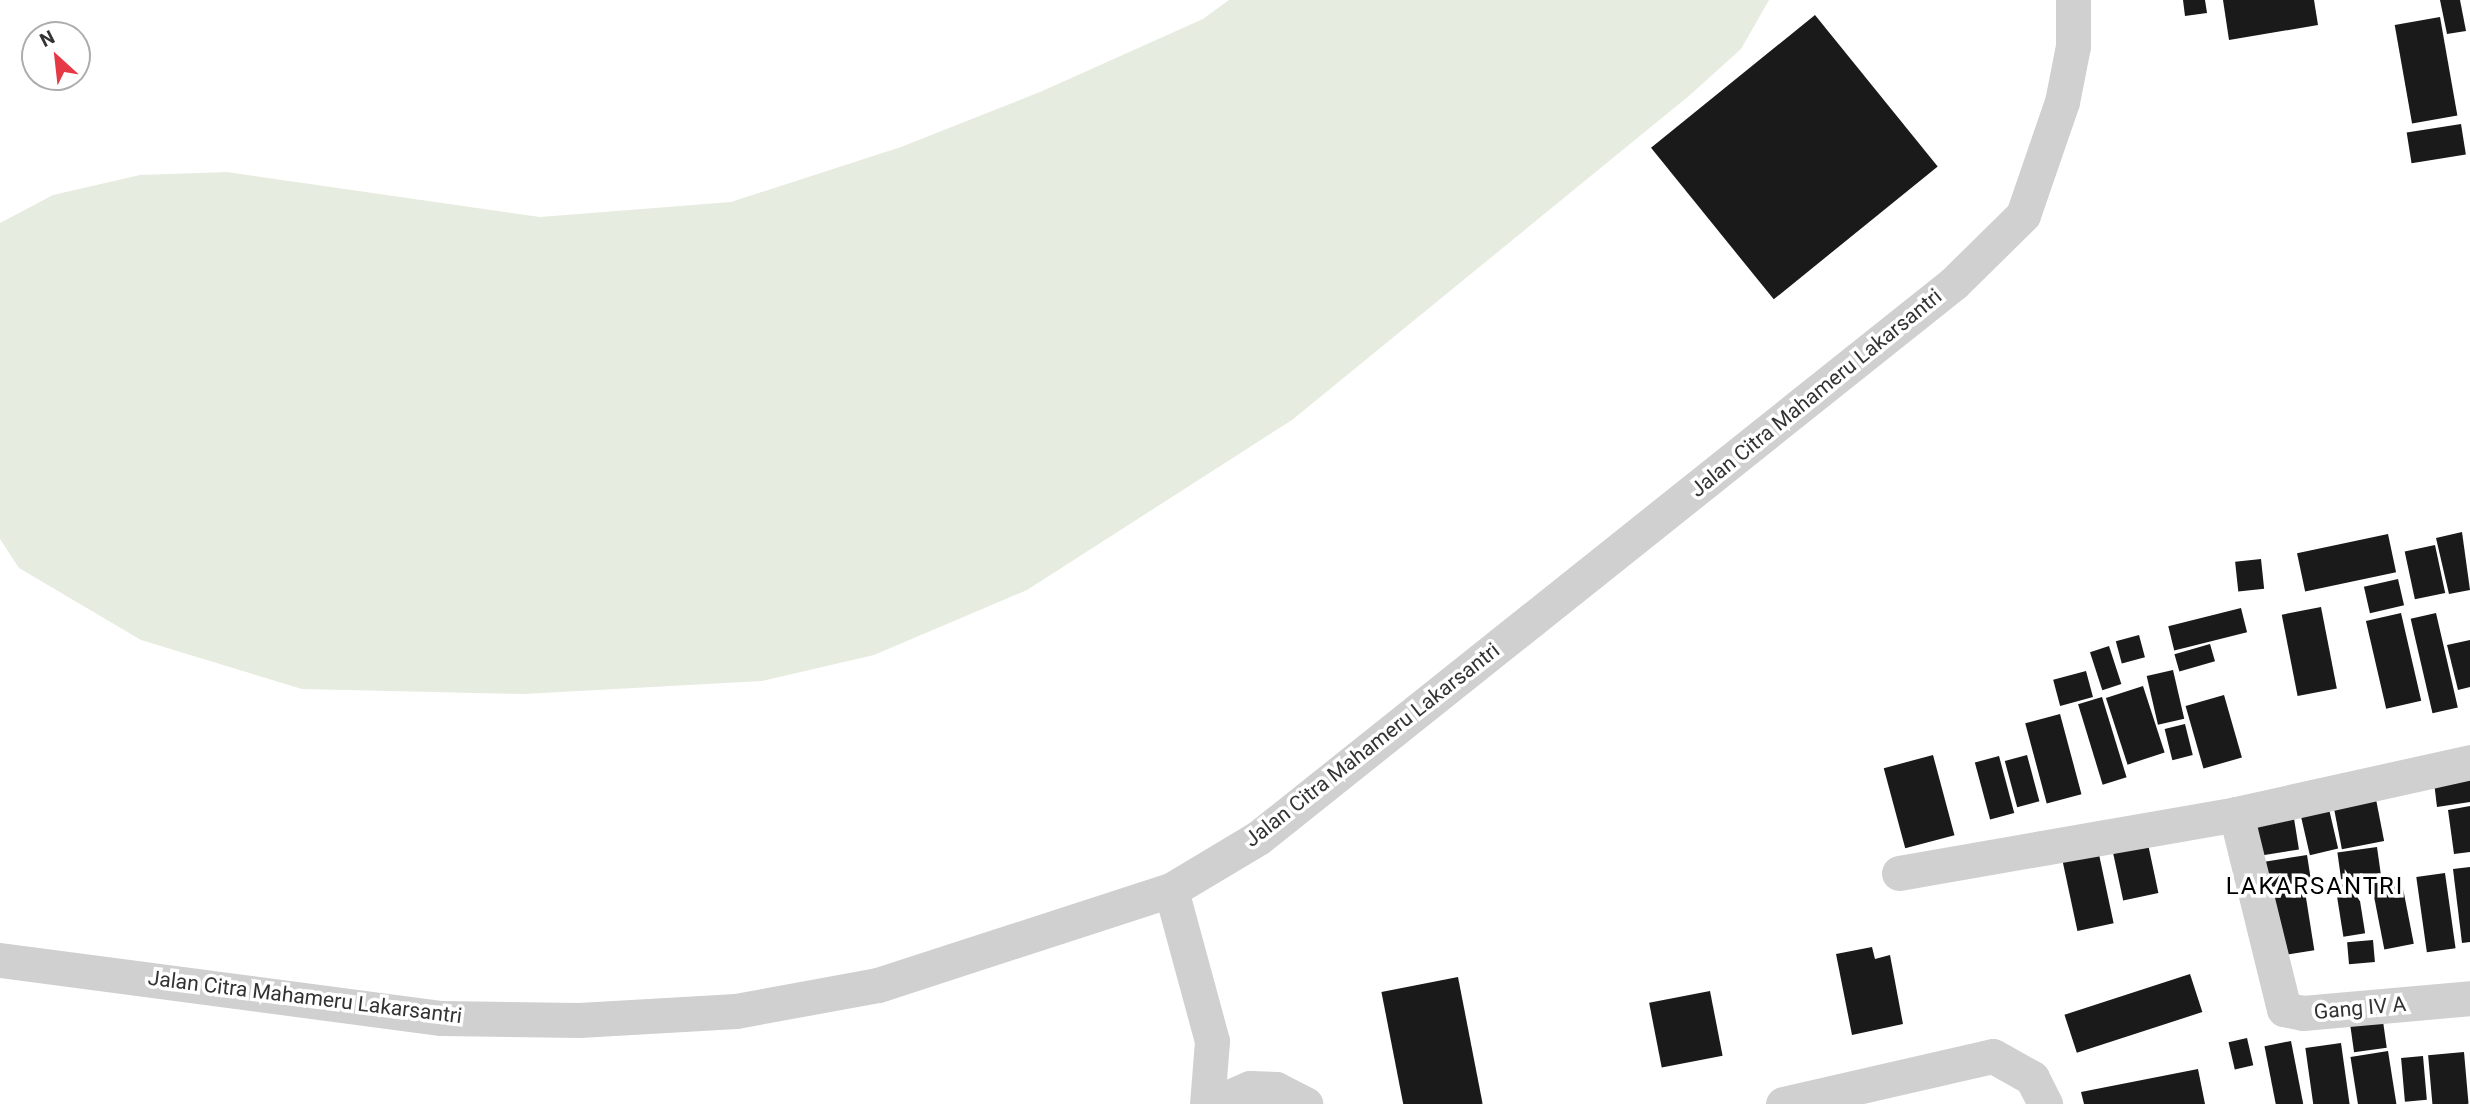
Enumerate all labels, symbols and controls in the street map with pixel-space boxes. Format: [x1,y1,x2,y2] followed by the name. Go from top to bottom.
[21,21,91,91] north arrow
[36,25,58,52] text: N
[1685,284,1947,502] street label: Jalan Citra Mahameru Lakarsantri
[1240,638,1504,852] street label: Jalan Citra Mahameru Lakarsantri
[2227,873,2403,901] district label: LAKARSANTRI
[146,965,464,1029] street label: Jalan Citra Mahameru Lakarsantri
[2313,991,2407,1025] street label: Gang IV A

